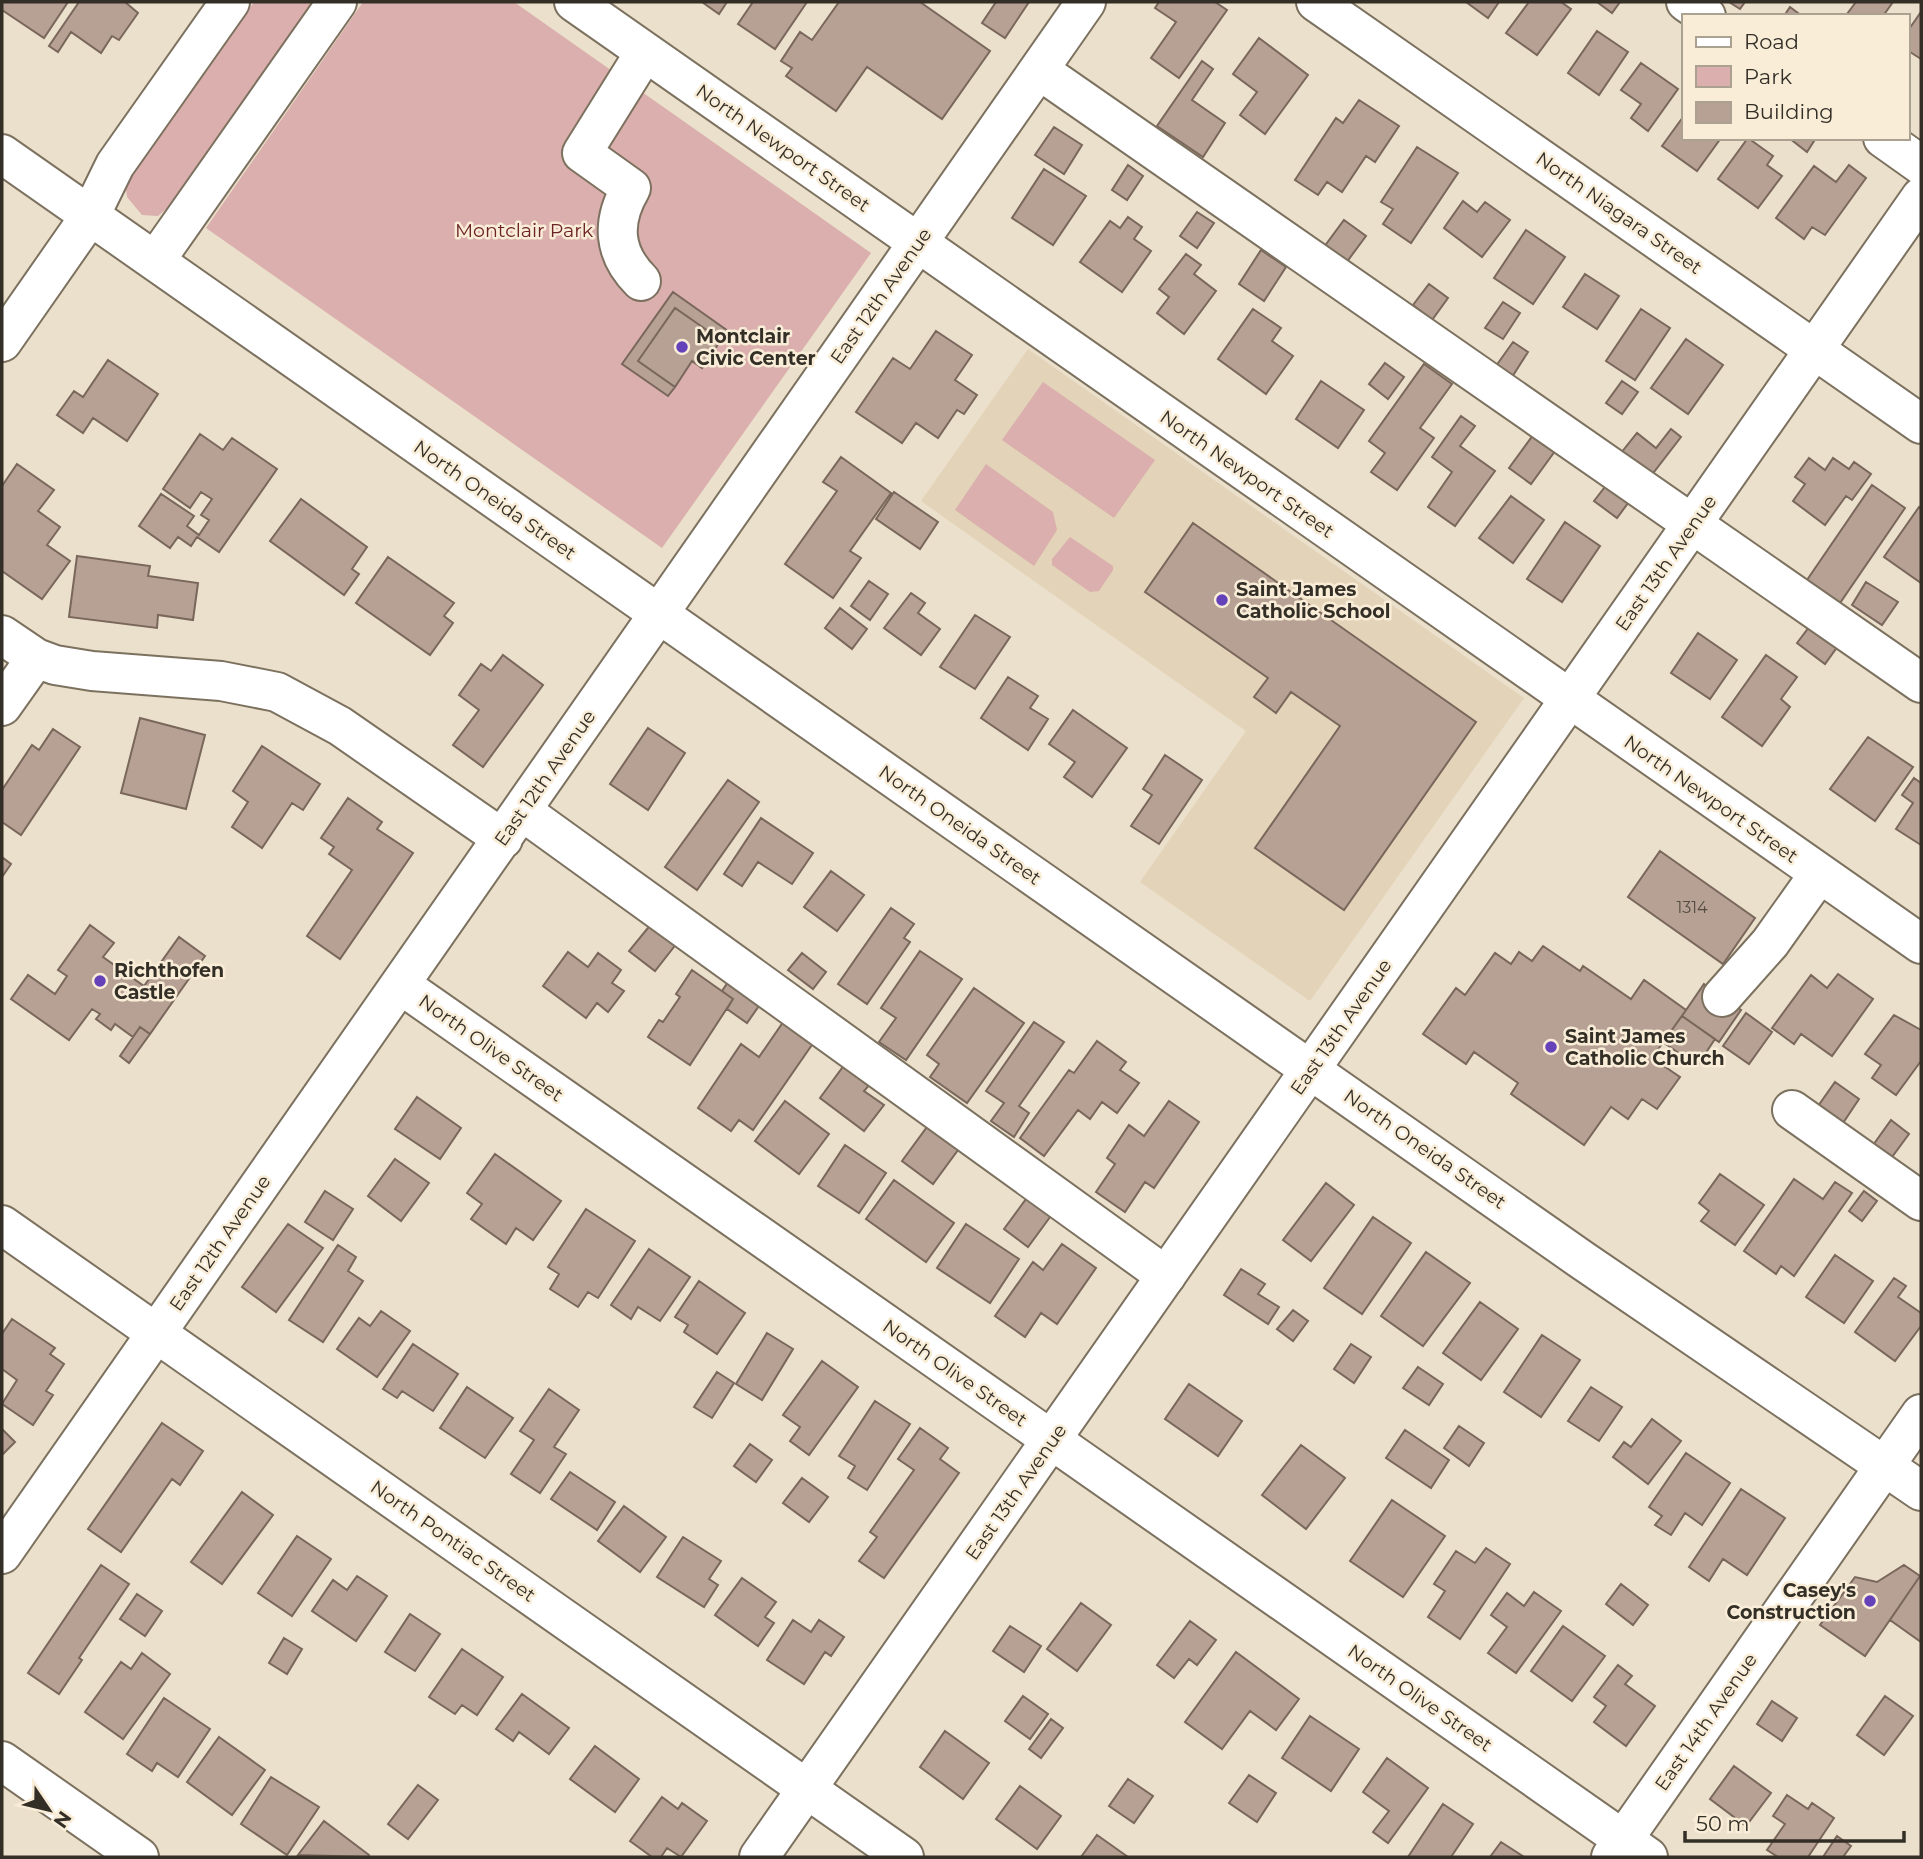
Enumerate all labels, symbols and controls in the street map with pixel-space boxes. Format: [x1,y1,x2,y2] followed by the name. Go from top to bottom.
[1682,14,1909,140] legend
[1744,29,1799,54] text: Road
[1744,64,1792,89] text: Park
[692,79,875,217] street label: North Newport Street
[1744,99,1834,124] text: Building
[1532,147,1707,279] street label: North Niagara Street
[455,219,594,242] park label: Montclair Park
[826,224,936,368] street label: East 12th Avenue
[696,325,816,370] place label: Montclair Civic Center
[674,339,690,355] marker: Montclair Civic Center
[1156,405,1339,543] street label: North Newport Street
[409,435,581,565] street label: North Oneida Street
[1611,491,1721,635] street label: East 13th Avenue
[1236,578,1390,623] place label: Saint James Catholic School
[1214,592,1230,608] marker: Saint James Catholic School
[490,706,600,850] street label: East 12th Avenue
[1620,730,1803,868] street label: North Newport Street
[874,760,1046,890] street label: North Oneida Street
[1676,898,1708,917] house number: 1314
[1286,955,1396,1099] street label: East 13th Avenue
[114,959,224,1004] place label: Richthofen Castle
[92,973,108,989] marker: Richthofen Castle
[414,990,568,1107] street label: North Olive Street
[1565,1025,1725,1070] place label: Saint James Catholic Church
[1543,1039,1559,1055] marker: Saint James Catholic Church
[1339,1084,1511,1214] street label: North Oneida Street
[165,1171,275,1315] street label: East 12th Avenue
[878,1315,1032,1432] street label: North Olive Street
[961,1420,1071,1564] street label: East 13th Avenue
[366,1475,540,1607] street label: North Pontiac Street
[1726,1579,1856,1624] place label: Casey's Construction
[1862,1593,1878,1609] marker: Casey's Construction
[1343,1640,1497,1757] street label: North Olive Street
[1650,1649,1762,1795] street label: East 14th Avenue
[14,1775,84,1845] north arrow
[1685,1800,1904,1844] scale bar
[49,1807,76,1832] text: N
[1696,1811,1750,1836] text: 50 m

